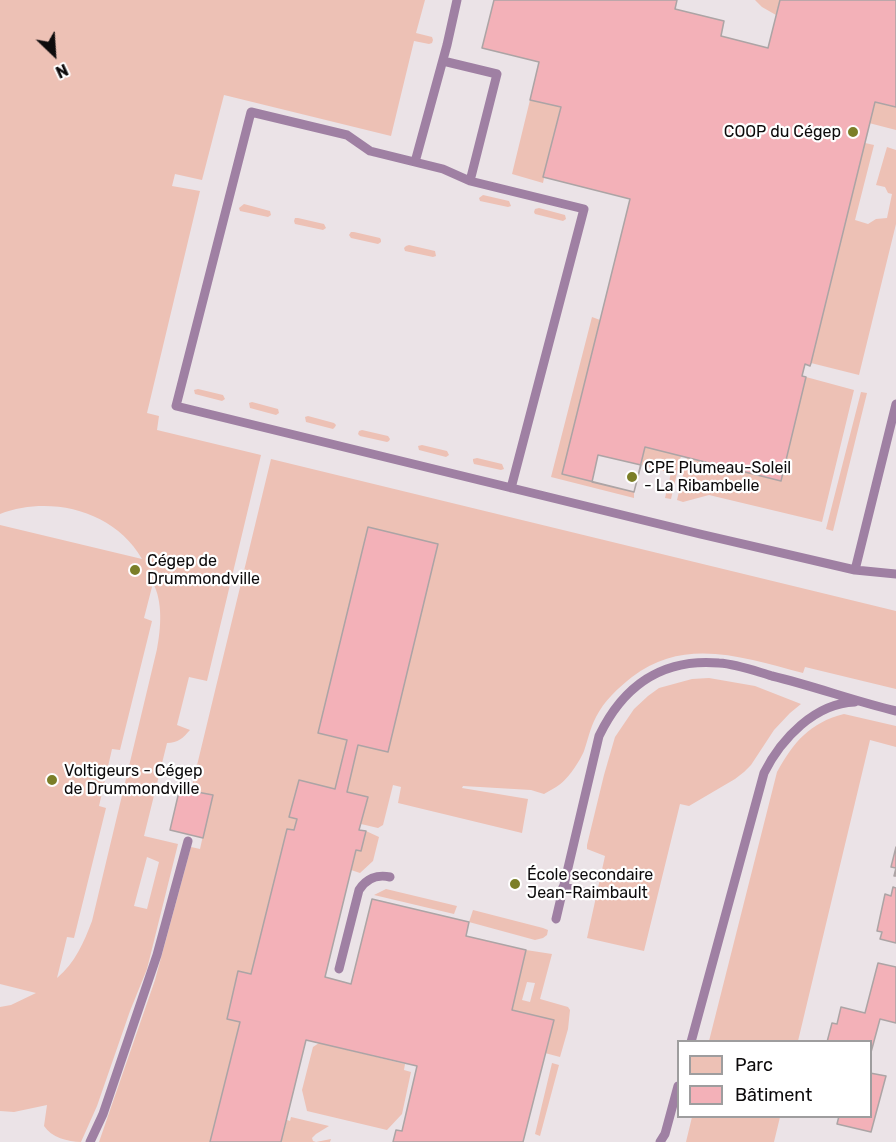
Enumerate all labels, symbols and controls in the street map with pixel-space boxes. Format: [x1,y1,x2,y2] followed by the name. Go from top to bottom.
[24,24,84,84] north arrow
[53,60,71,82] text: N
[724,122,841,142] place label: COOP du Cégep
[846,125,860,139] marker: COOP du Cégep
[644,458,791,496] place label: CPE Plumeau-Soleil - La Ribambelle
[625,470,639,484] marker: CPE Plumeau-Soleil - La Ribambelle
[147,551,260,589] place label: Cégep de Drummondville
[128,563,142,577] marker: Cégep de Drummondville
[64,761,202,799] place label: Voltigeurs - Cégep de Drummondville
[45,773,59,787] marker: Voltigeurs - Cégep de Drummondville
[527,865,653,903] place label: École secondaire Jean-Raimbault
[508,877,522,891] marker: École secondaire Jean-Raimbault
[677,1040,872,1118] legend
[735,1054,773,1076] text: Parc
[735,1084,812,1106] text: Bâtiment

